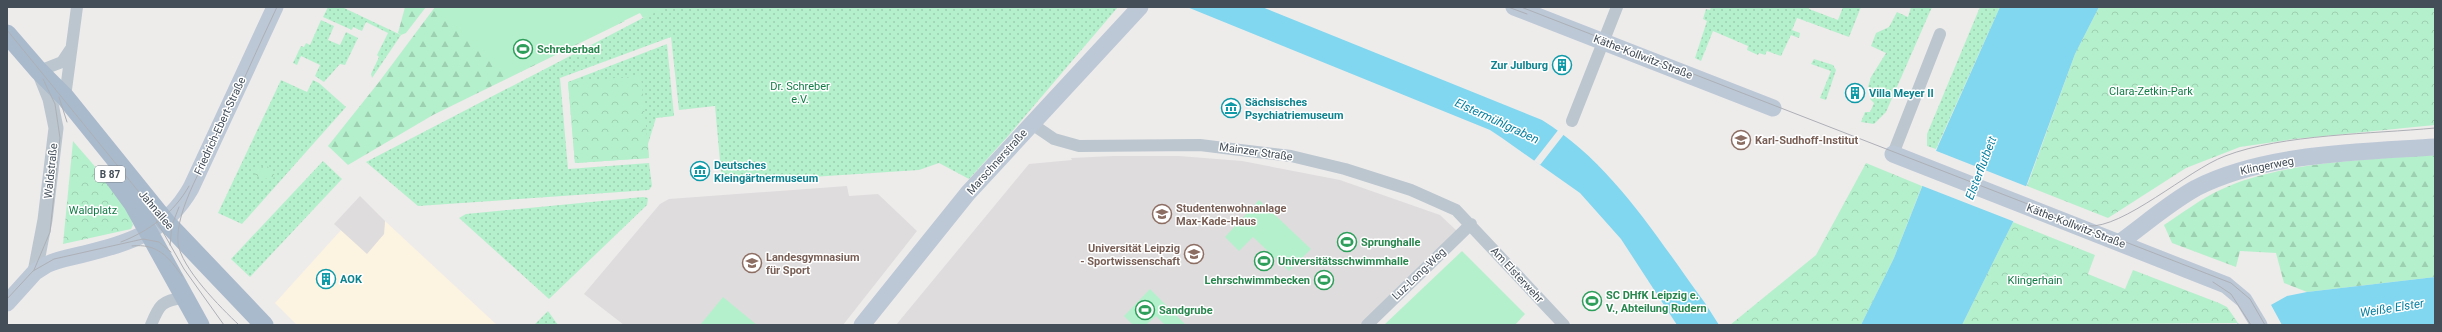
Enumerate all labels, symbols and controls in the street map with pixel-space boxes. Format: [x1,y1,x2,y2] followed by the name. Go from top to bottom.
[1592,32,1694,82] street label: Käthe-Kollwitz-Straße
[512,38,534,60] sports icon: Schreberbad
[537,43,600,56] place label: Schreberbad
[1551,54,1573,76] building icon: Zur Julburg
[1491,59,1548,72] place label: Zur Julburg
[192,75,248,177] street label: Friedrich-Ebert-Straße
[770,80,830,106] park label: Dr. Schreber e.V.
[1844,82,1866,104] building icon: Villa Meyer II
[2109,85,2193,98] park label: Clara-Zetkin-Park
[1869,87,1934,100] place label: Villa Meyer II
[1453,95,1541,147] water label: Elstermühlgraben
[1245,96,1343,122] place label: Sächsisches Psychiatriemuseum
[1220,97,1242,119] museum icon: Sächsisches Psychiatriemuseum
[964,126,1030,197] street label: Marschnerstraße
[1730,129,1752,151] school or university icon: Karl-Sudhoff-Institut
[1755,134,1858,147] place label: Karl-Sudhoff-Institut
[1963,134,2000,202] water label: Elsterflutbett
[1218,140,1294,164] street label: Mainzer Straße
[42,143,60,199] street label: Waldstraße
[2239,154,2295,178] street label: Klingerweg
[714,159,818,185] place label: Deutsches Kleingärtnermuseum
[689,160,711,182] museum icon: Deutsches Kleingärtnermuseum
[95,166,125,182] road number: B 87
[136,188,176,232] street label: Jahnallee
[2025,201,2127,251] street label: Käthe-Kollwitz-Straße
[1176,202,1287,228] place label: Studentenwohnanlage Max-Kade-Haus
[1151,203,1173,225] school or university icon: Studentenwohnanlage Max-Kade-Haus
[69,204,118,217] park label: Waldplatz
[1336,231,1358,253] sports icon: Sprunghalle
[1361,236,1420,249] place label: Sprunghalle
[1080,242,1180,268] place label: Universität Leipzig - Sportwissenschaft
[1183,243,1205,265] school or university icon: Universität Leipzig - Sportwissenschaft
[1488,244,1546,306] street label: Am Elsterwehr
[1390,245,1448,303] street label: Luz-Long-Weg
[1253,250,1275,272] sports icon: Universitätsschwimmhalle
[766,251,859,277] place label: Landesgymnasium für Sport
[741,252,763,274] school or university icon: Landesgymnasium für Sport
[1278,255,1409,268] place label: Universitätsschwimmhalle
[315,268,337,290] building icon: AOK
[1313,269,1335,291] sports icon: Lehrschwimmbecken
[340,273,363,286] place label: AOK
[1205,274,1310,287] place label: Lehrschwimmbecken
[2008,274,2062,287] park label: Klingerhain
[1606,289,1707,315] place label: SC DHfK Leipzig e. V., Abteilung Rudern
[1581,290,1603,312] sports icon: SC DHfK Leipzig e. V., Abteilung Rudern
[2359,296,2426,320] water label: Weiße Elster
[1134,299,1156,321] sports icon: Sandgrube
[1159,304,1213,317] place label: Sandgrube

